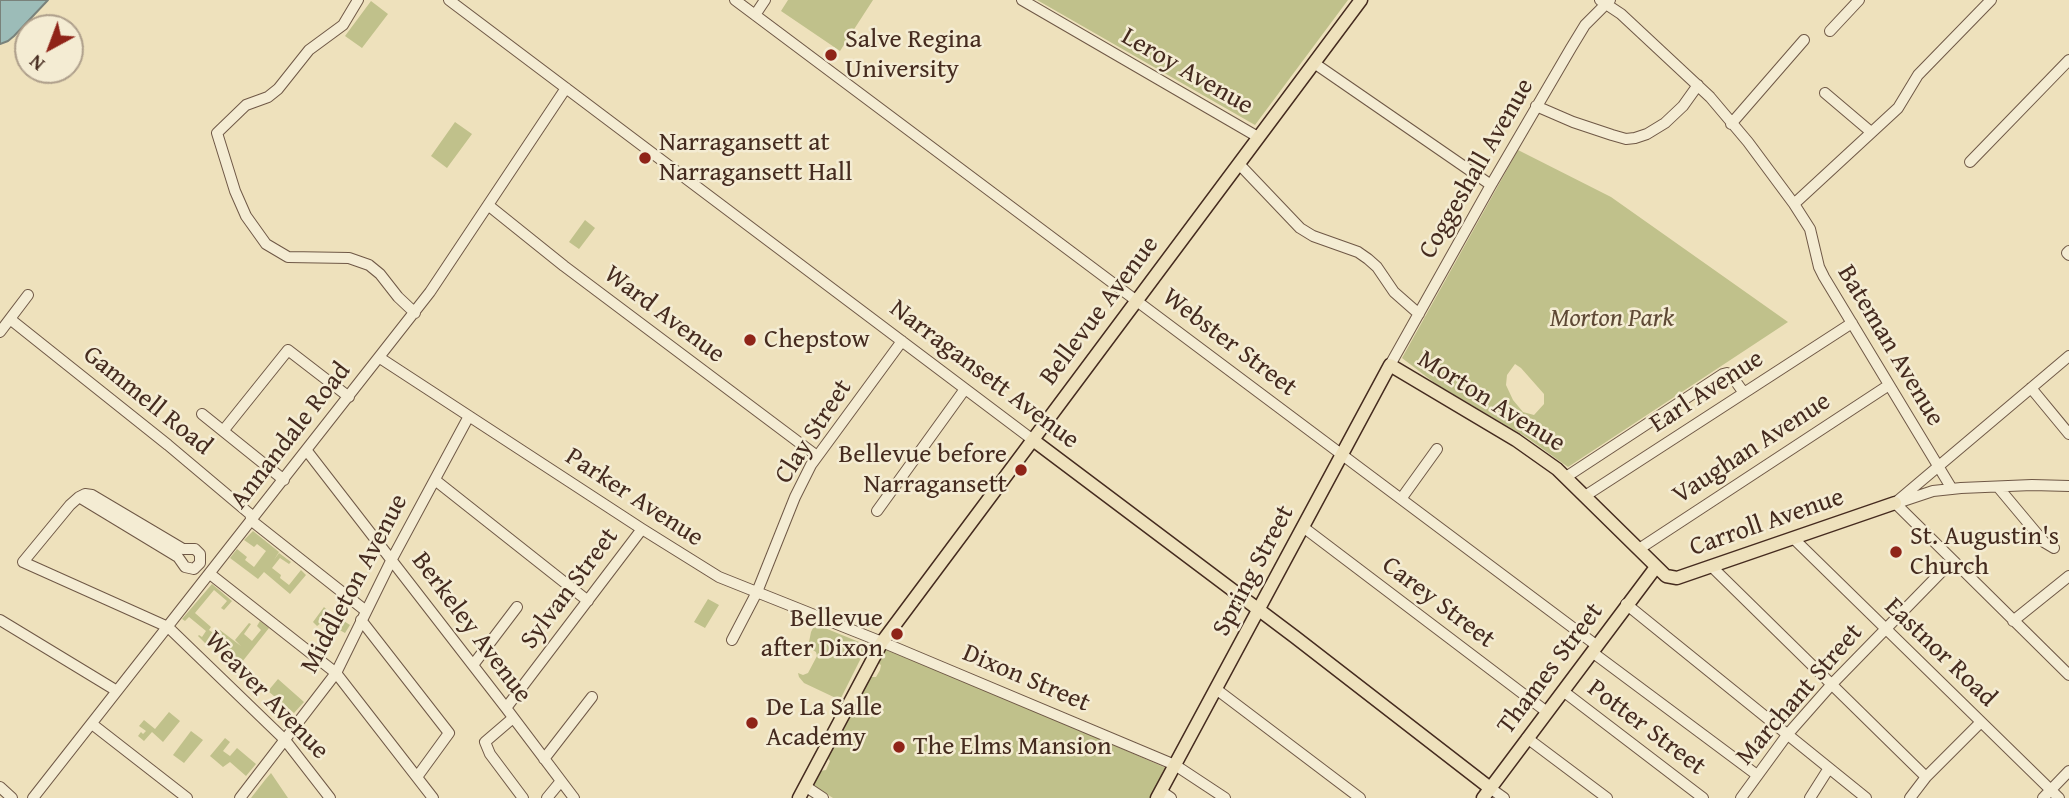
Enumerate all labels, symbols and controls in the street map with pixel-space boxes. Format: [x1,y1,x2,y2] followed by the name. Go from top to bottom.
[14,14,84,84] north arrow
[1116,22,1258,122] street label: Leroy Avenue
[845,24,982,86] place label: Salve Regina University
[823,47,839,63] marker: Salve Regina University
[23,49,51,78] text: N
[1413,73,1541,265] street label: Coggeshall Avenue
[659,127,852,188] place label: Narragansett at Narragansett Hall
[637,150,653,166] marker: Narragansett at Narragansett Hall
[1034,230,1166,392] street label: Bellevue Avenue
[597,259,731,371] street label: Ward Avenue
[1830,260,1950,432] street label: Bateman Avenue
[1155,282,1303,404] street label: Webster Street
[883,294,1085,456] street label: Narragansett Avenue
[1550,303,1674,335] park label: Morton Park
[764,324,870,356] place label: Chepstow
[742,332,758,348] marker: Chepstow
[76,339,218,463] street label: Gammell Road
[1412,344,1570,460] street label: Morton Avenue
[1644,344,1770,440] street label: Earl Avenue
[224,356,358,516] street label: Annandale Road
[769,374,859,490] street label: Clay Street
[1667,386,1837,512] street label: Vaughan Avenue
[839,439,1007,500] place label: Bellevue before Narragansett
[559,442,709,554] street label: Parker Avenue
[1013,462,1029,478] marker: Bellevue before Narragansett
[1686,482,1848,564] street label: Carroll Avenue
[295,489,415,679] street label: Middleton Avenue
[1206,500,1302,642] street label: Spring Street
[1910,521,2059,582] place label: St. Augustin's Church
[514,522,626,656] street label: Sylvan Street
[1888,544,1904,560] marker: St. Augustin's Church
[404,546,538,710] street label: Berkeley Avenue
[1375,550,1501,656] street label: Carey Street
[1877,592,2003,714] street label: Eastnor Road
[1491,597,1611,741] street label: Thames Street
[761,603,883,664] place label: Bellevue after Dixon
[1730,618,1870,772] street label: Marchant Street
[197,625,335,767] street label: Weaver Avenue
[889,626,905,642] marker: Bellevue after Dixon
[958,638,1094,720] street label: Dixon Street
[1581,673,1711,783] street label: Potter Street
[766,692,882,754] place label: De La Salle Academy
[744,715,760,731] marker: De La Salle Academy
[913,731,1112,763] place label: The Elms Mansion
[891,739,907,755] marker: The Elms Mansion

